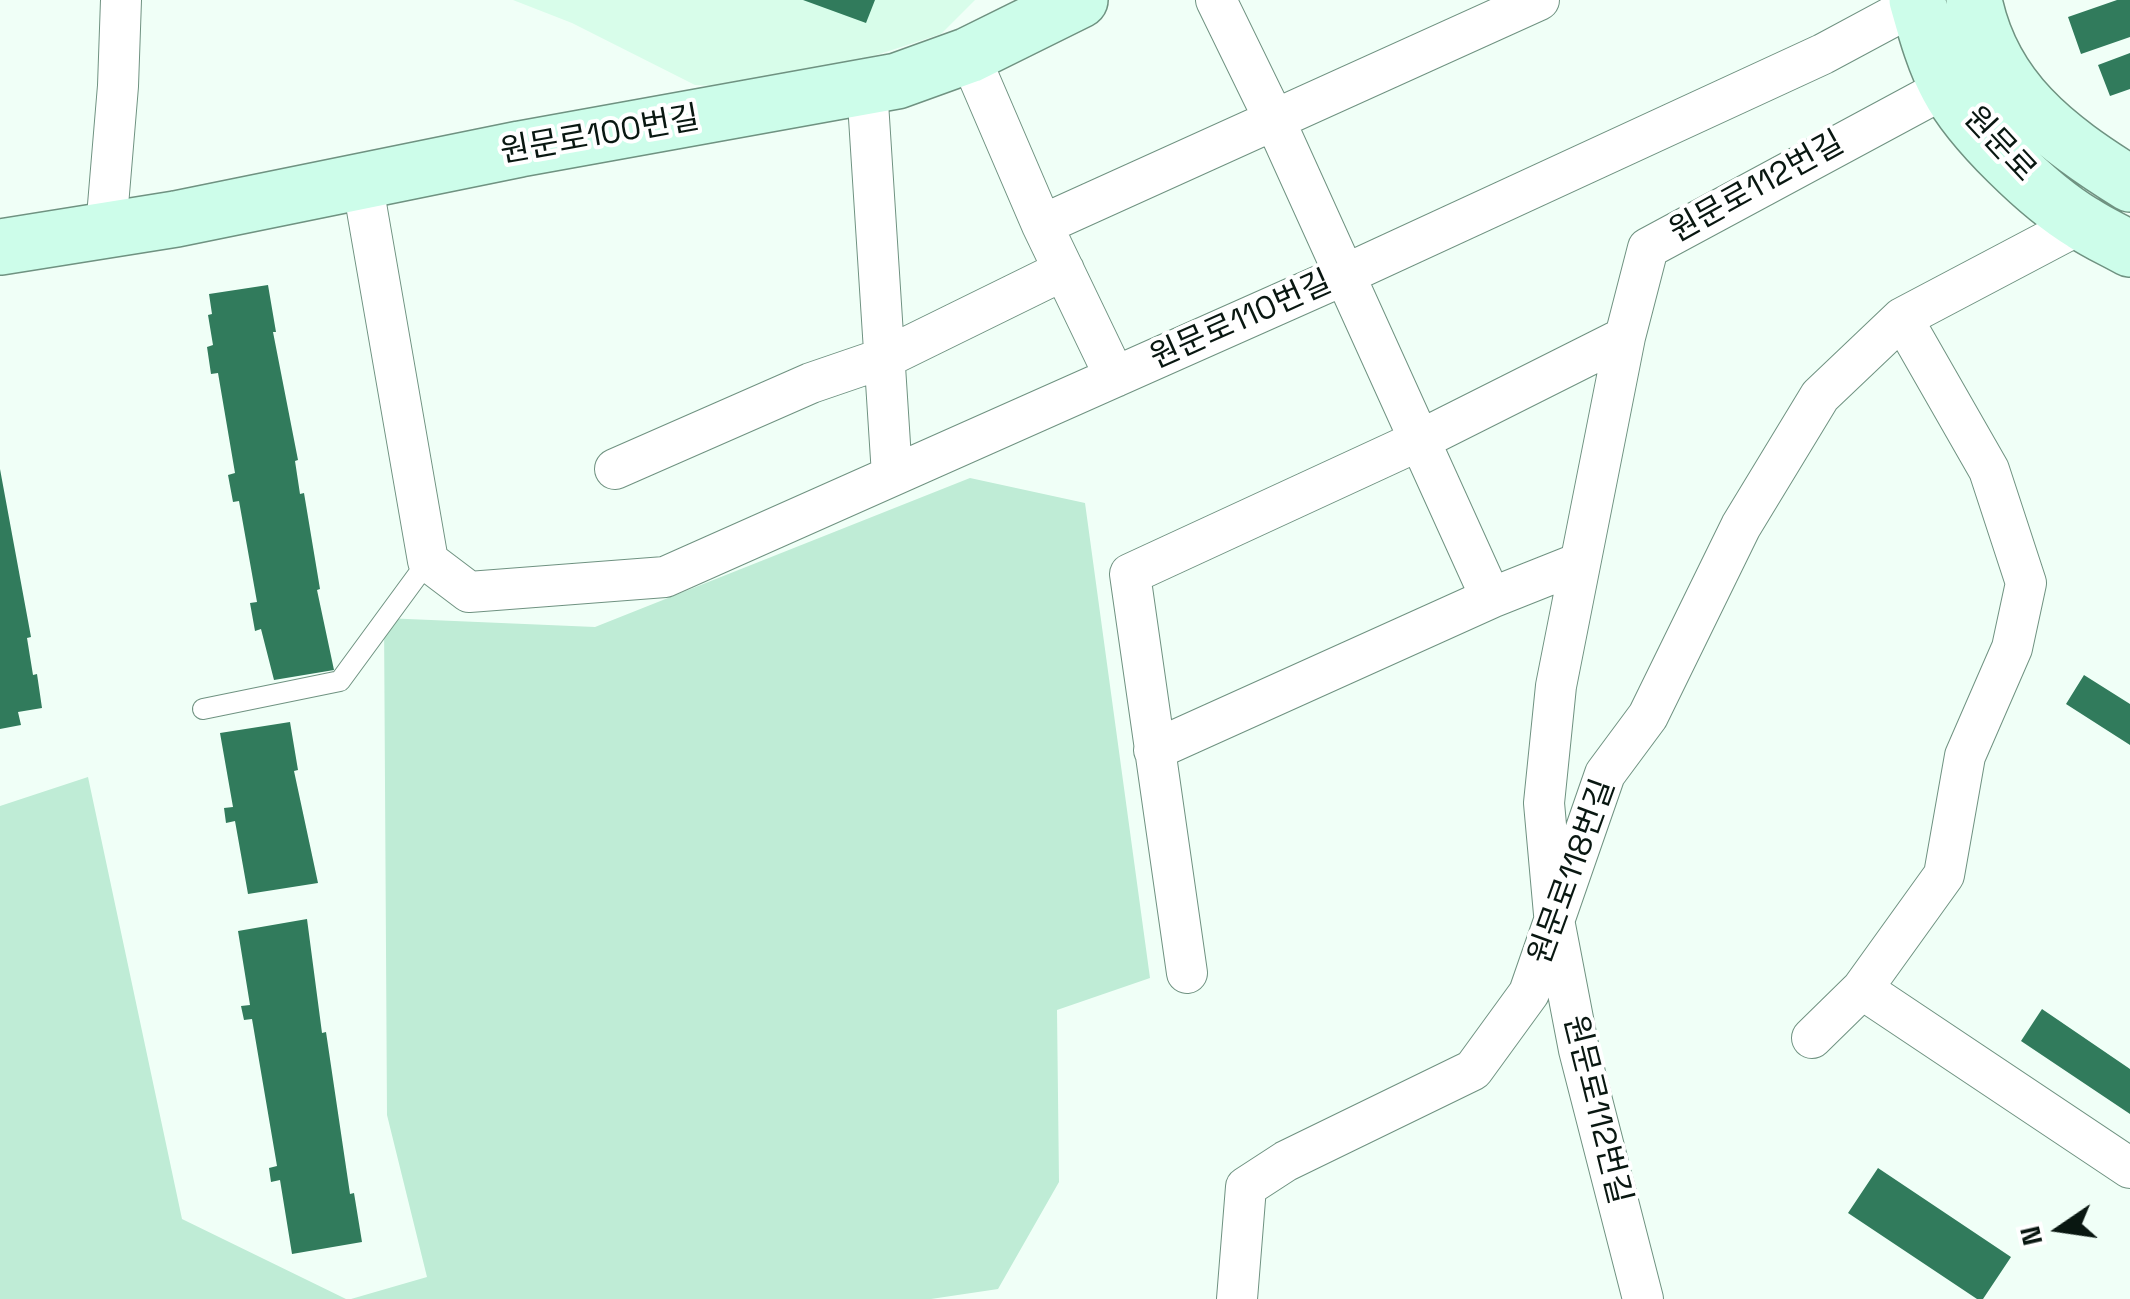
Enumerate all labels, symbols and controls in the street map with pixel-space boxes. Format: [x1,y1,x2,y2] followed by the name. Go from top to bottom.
[497,100,703,172] street label: 원문로100번길
[1955,100,2043,190] street label: 원문로
[1663,124,1851,252] street label: 원문로112번길
[1144,264,1338,378] street label: 원문로110번길
[1522,774,1624,970] street label: 원문로118번길
[1554,1012,1638,1208] street label: 원문로112번길
[2010,1179,2110,1279] north arrow
[2011,1223,2050,1249] text: N

